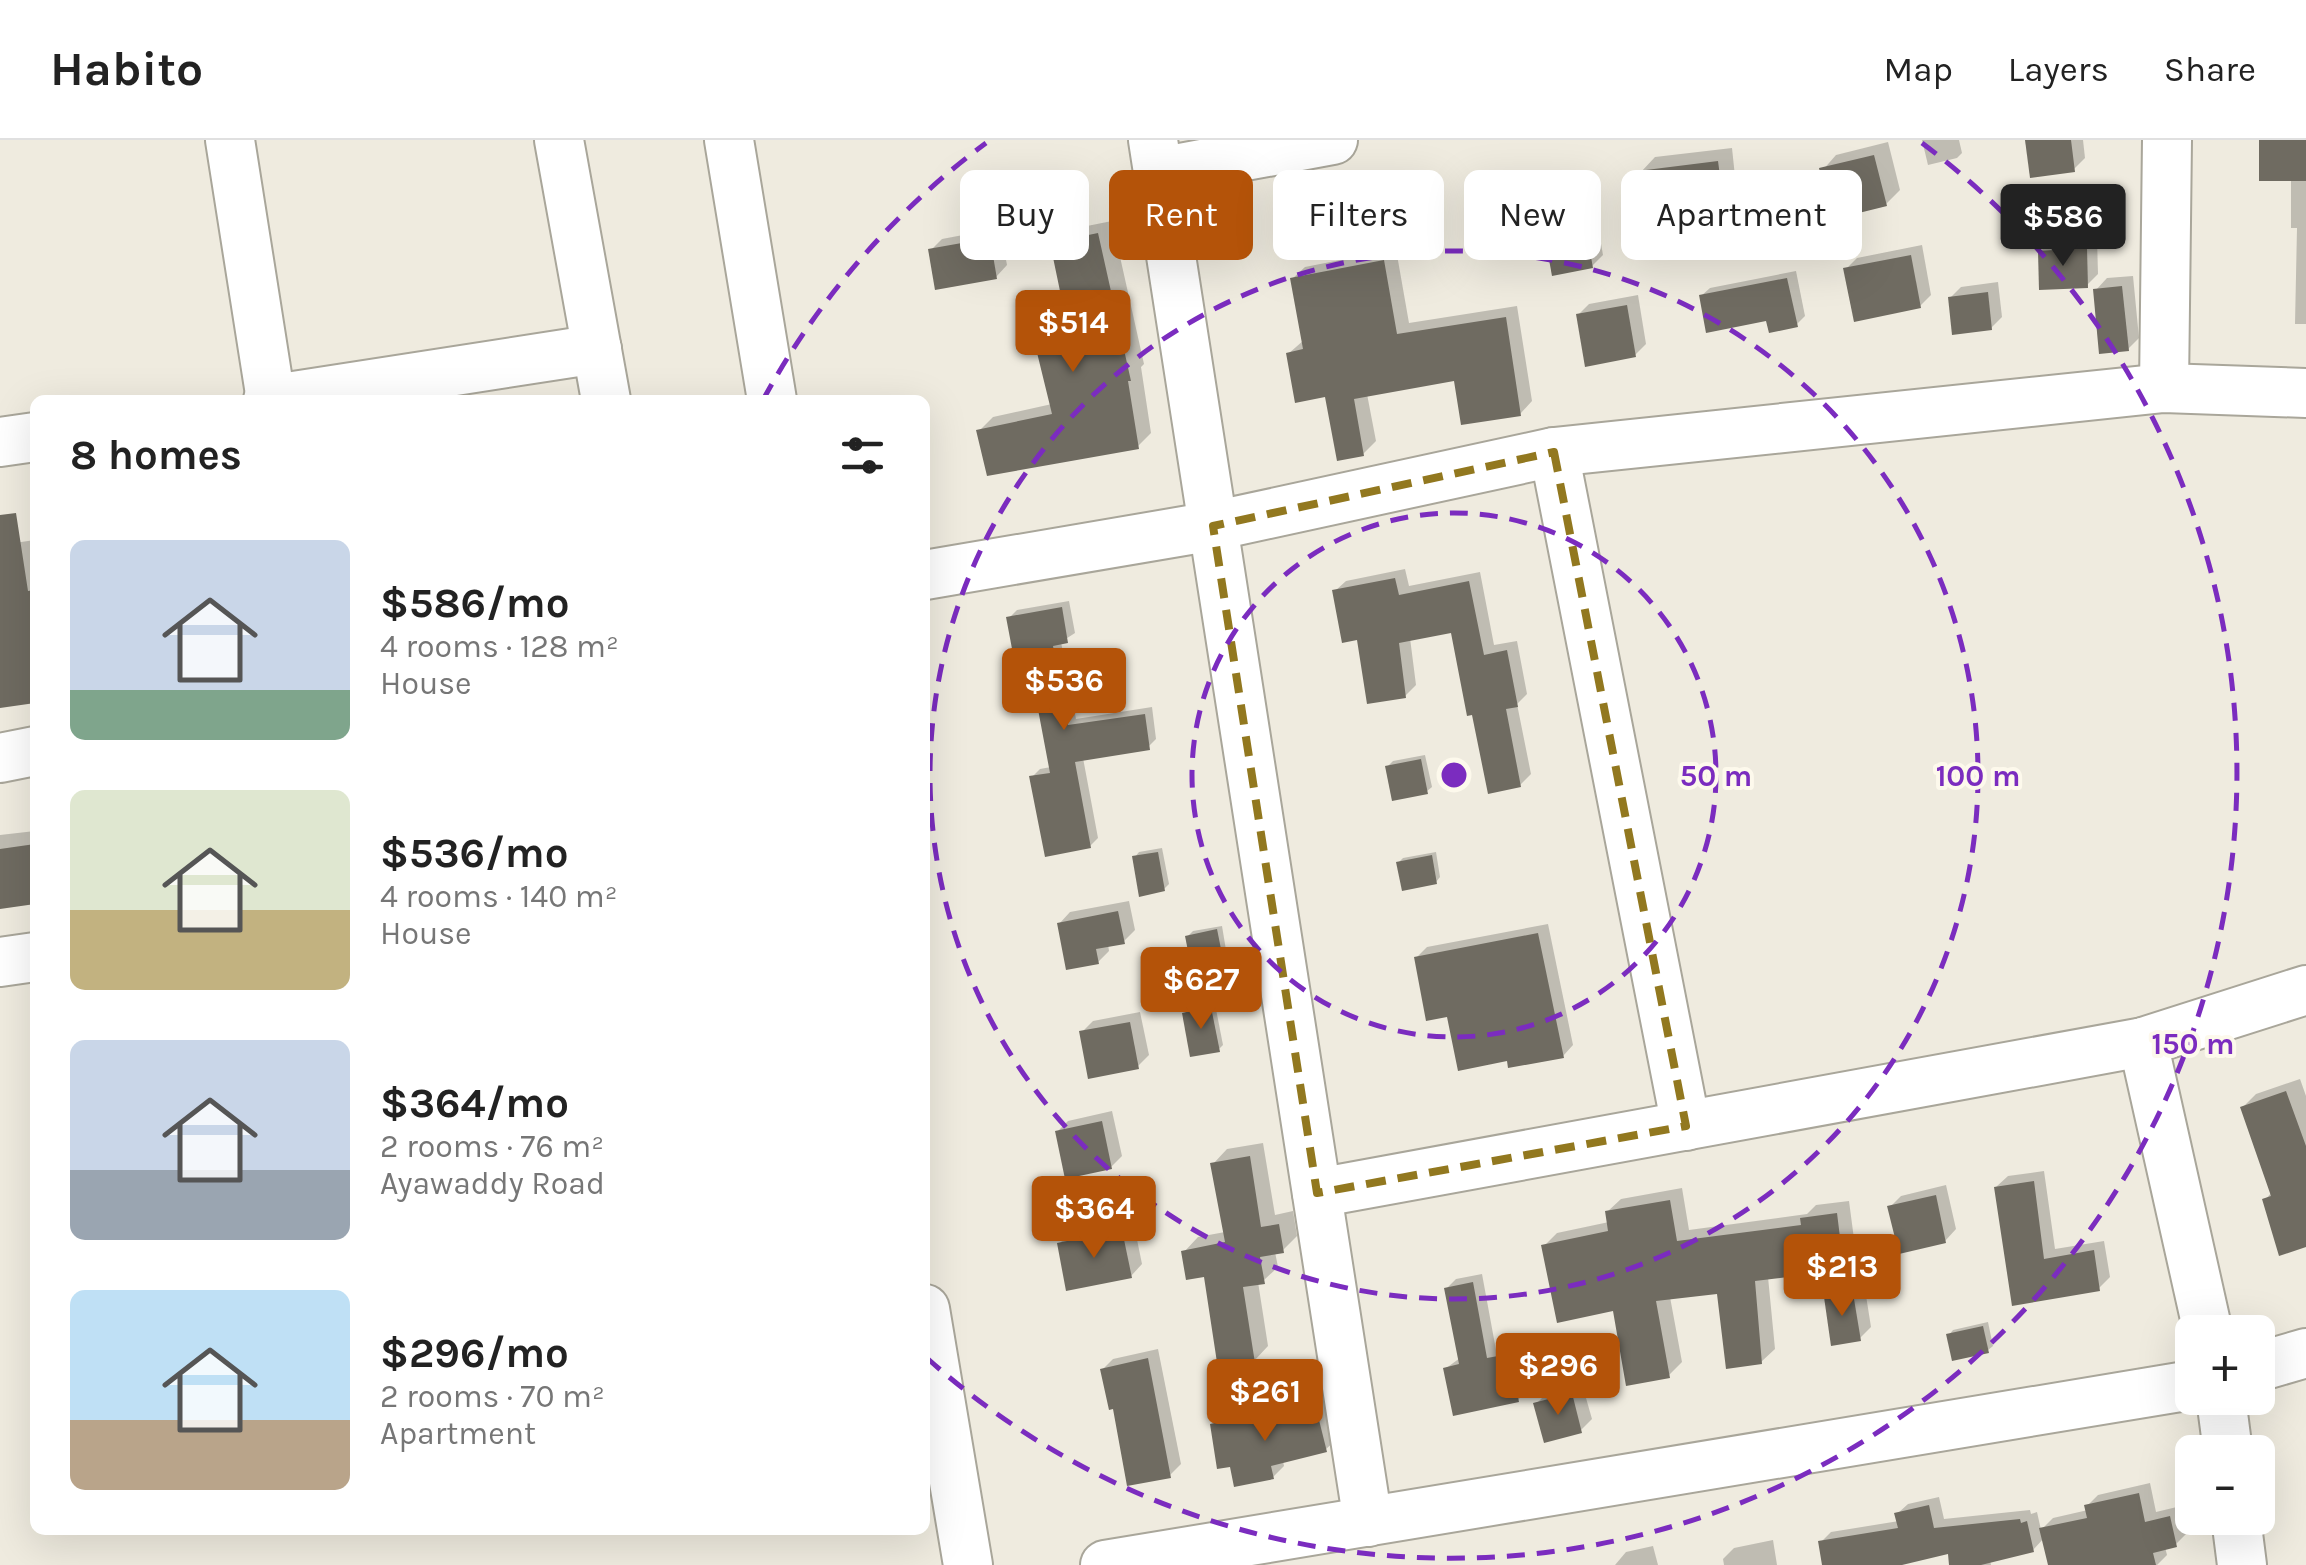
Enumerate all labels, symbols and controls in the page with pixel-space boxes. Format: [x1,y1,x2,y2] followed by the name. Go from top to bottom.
[50,41,203,97] text: Habito
[1883,49,1953,90] text: Map
[2008,49,2109,90] text: Layers
[2164,49,2256,90] text: Share
[960,170,1089,260] chip: Buy
[1109,170,1253,260] chip: Rent
[1273,170,1444,260] chip: Filters
[1464,170,1601,260] chip: New
[1621,170,1862,260] chip: Apartment
[2004,184,2122,269] pin: $586
[2023,198,2103,235] text: $586
[1014,290,1132,375] pin: $514
[1037,304,1109,341] text: $514
[835,428,890,483] icon: filters
[70,430,242,480] text: 8 homes
[380,578,569,628] text: $586/mo
[150,580,270,700] icon: home
[380,628,619,665] text: 4 rooms · 128 m²
[1005,648,1123,733] pin: $536
[1024,662,1104,699] text: $536
[380,665,472,702] text: House
[1436,757,1472,793] centre of rings
[1680,758,1752,794] text: 50 m
[1936,758,2020,794] text: 100 m
[380,828,568,878] text: $536/mo
[150,830,270,950] icon: home
[380,878,618,915] text: 4 rooms · 140 m²
[380,915,472,952] text: House
[1142,947,1260,1032] pin: $627
[1163,961,1239,998] text: $627
[2151,1026,2235,1062] text: 150 m
[380,1078,569,1128] text: $364/mo
[150,1080,270,1200] icon: home
[380,1128,604,1165] text: 2 rooms · 76 m²
[380,1165,605,1202] text: Ayawaddy Road
[1035,1176,1153,1261] pin: $364
[1054,1190,1134,1227] text: $364
[1783,1234,1901,1319] pin: $213
[1806,1248,1878,1285] text: $213
[2175,1315,2275,1535] map controls
[2175,1315,2275,1415] button: +
[380,1328,569,1378] text: $296/mo
[150,1330,270,1450] icon: home
[1499,1333,1617,1418] pin: $296
[1518,1347,1598,1384] text: $296
[1206,1359,1324,1444] pin: $261
[1229,1373,1301,1410] text: $261
[380,1378,605,1415] text: 2 rooms · 70 m²
[380,1415,536,1452] text: Apartment
[2175,1435,2275,1535] button: −

